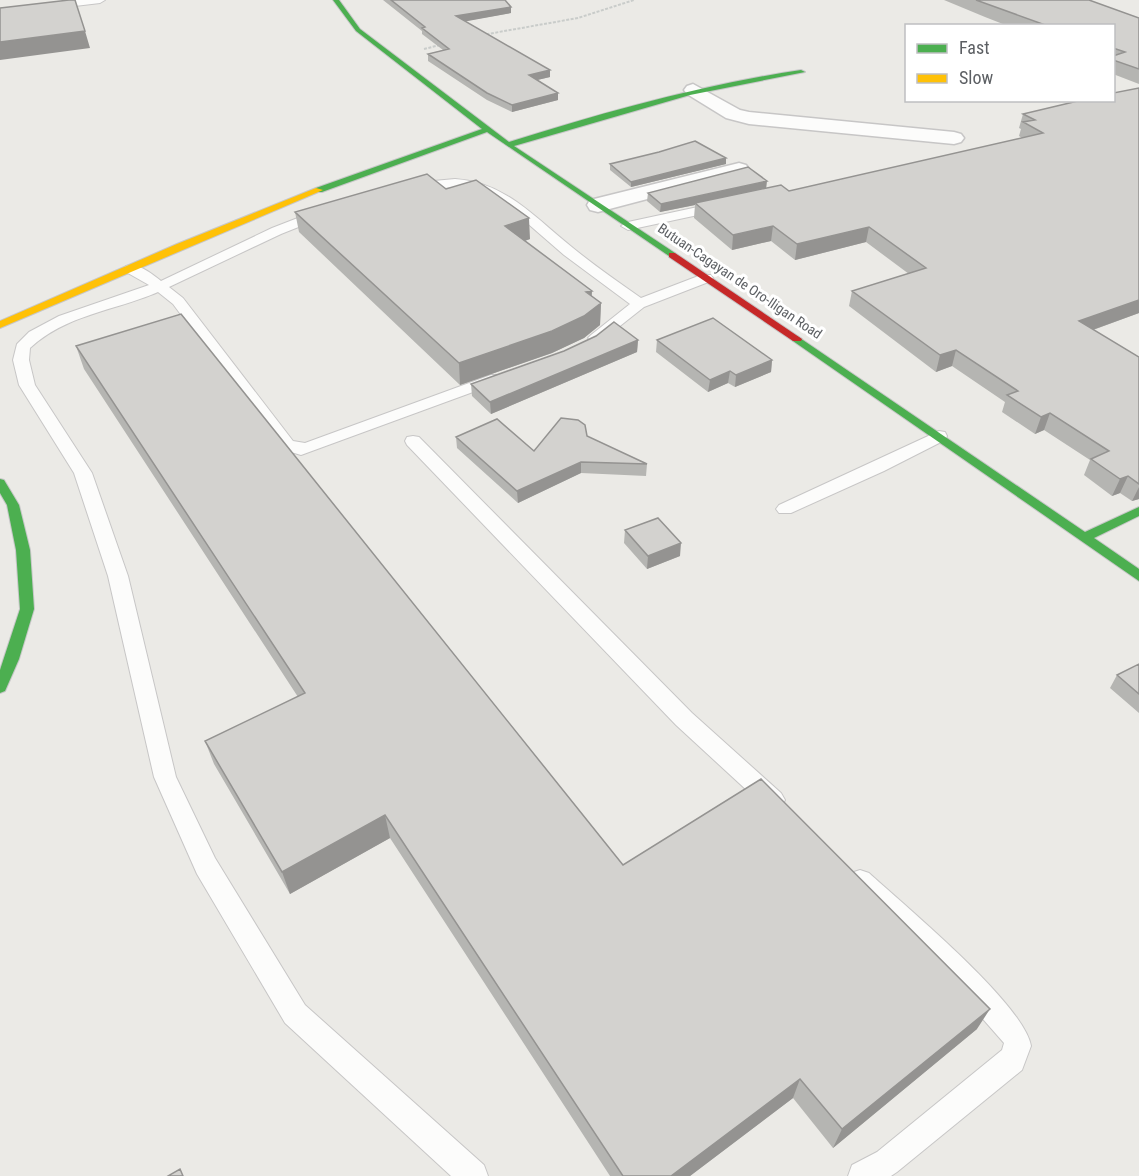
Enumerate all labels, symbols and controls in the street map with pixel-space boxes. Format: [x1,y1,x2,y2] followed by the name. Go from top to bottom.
[905,24,1115,102] legend
[959,37,990,58] text: Fast
[959,67,994,88] text: Slow
[655,220,825,342] street label: Butuan-Cagayan de Oro-Iligan Road

